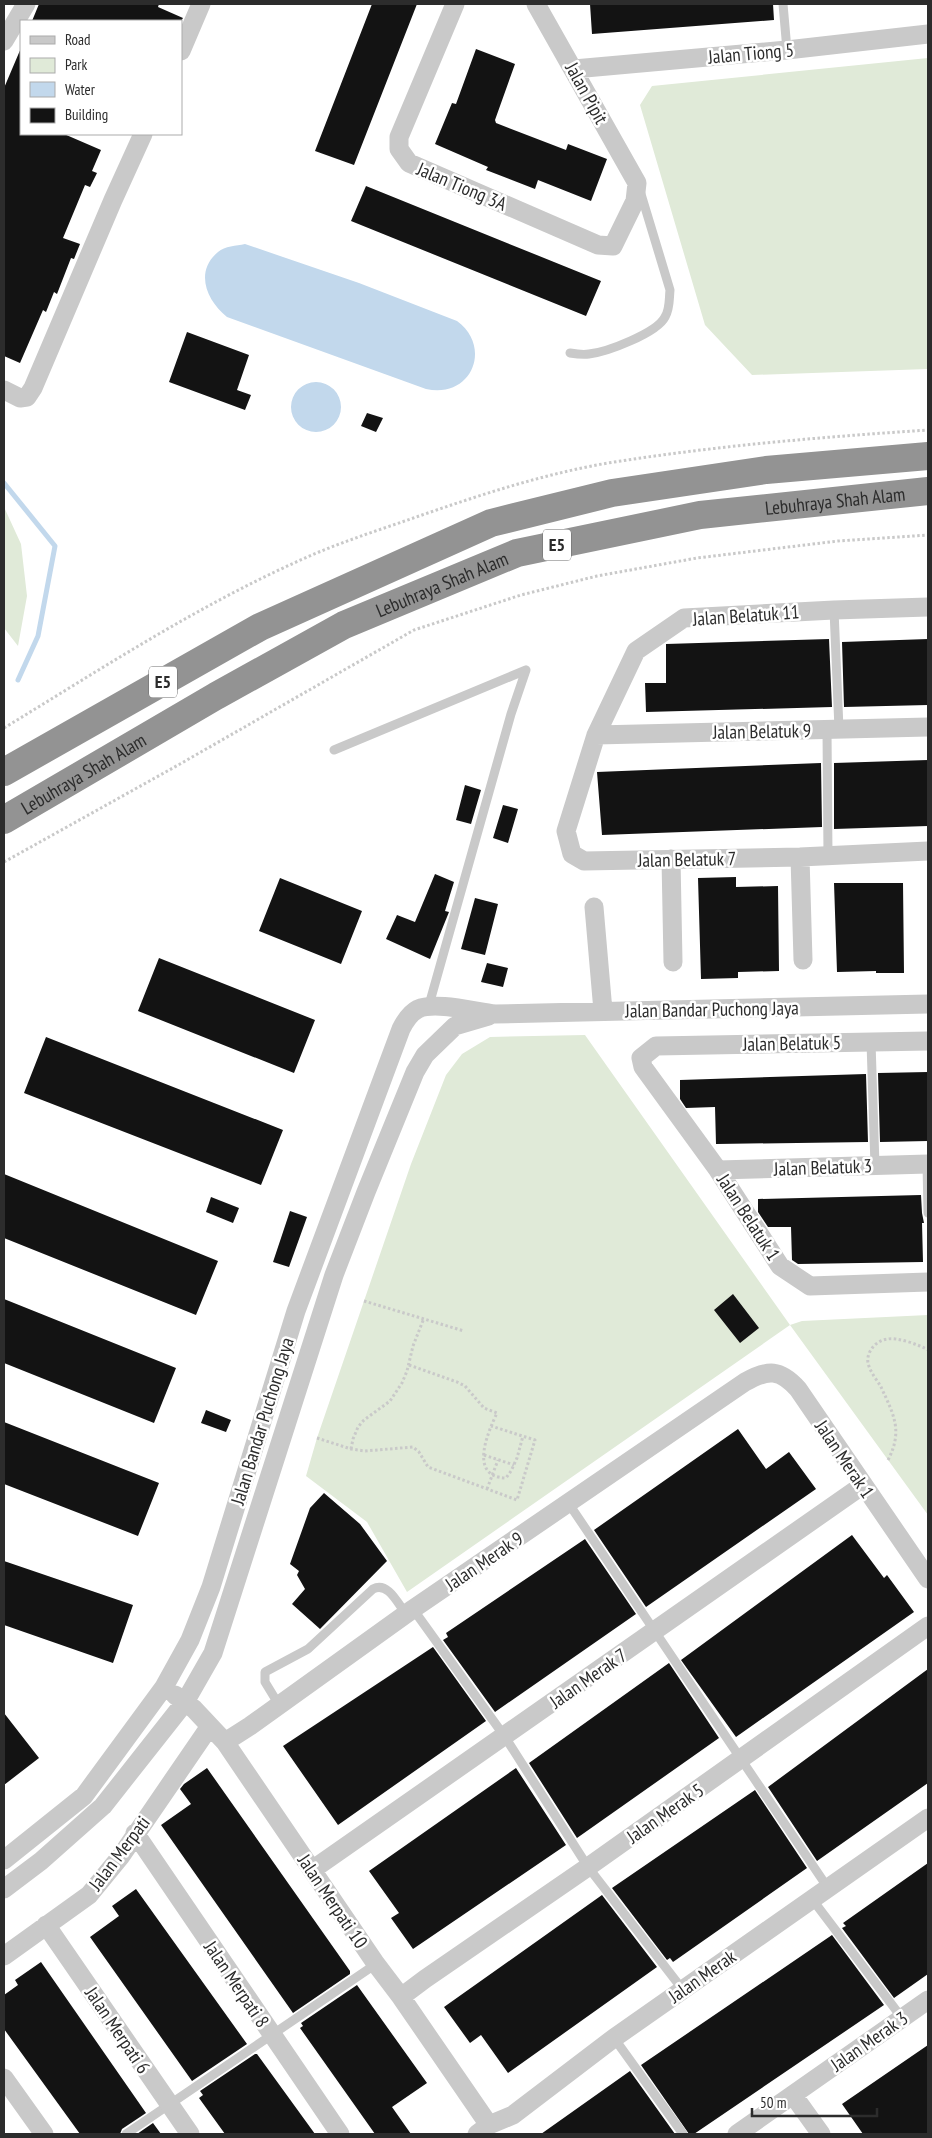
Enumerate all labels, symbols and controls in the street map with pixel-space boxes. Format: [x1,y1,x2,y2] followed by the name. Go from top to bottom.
[20,20,182,135] legend
[65,30,91,49] text: Road
[706,37,795,69] street label: Jalan Tiong 5
[65,55,87,74] text: Park
[560,57,614,129] street label: Jalan Pipit
[65,80,96,99] text: Water
[65,105,108,124] text: Building
[413,156,510,216] street label: Jalan Tiong 3A
[764,481,906,520] street label: Lebuhraya Shah Alam
[543,530,571,560] road number: E5
[372,546,512,622] street label: Lebuhraya Shah Alam
[691,599,800,631] street label: Jalan Belatuk 11
[149,666,177,698] road number: E5
[712,718,811,744] street label: Jalan Belatuk 9
[17,728,150,819] street label: Lebuhraya Shah Alam
[637,846,736,872] street label: Jalan Belatuk 7
[624,995,799,1023] street label: Jalan Bandar Puchong Jaya
[742,1030,841,1056] street label: Jalan Belatuk 5
[772,1153,873,1181] street label: Jalan Belatuk 3
[712,1168,786,1265] street label: Jalan Belatuk 1
[225,1334,299,1509] street label: Jalan Bandar Puchong Jaya
[810,1415,880,1503] street label: Jalan Merak 1
[440,1526,528,1596] street label: Jalan Merak 9
[544,1643,631,1714] street label: Jalan Merak 7
[621,1778,708,1849] street label: Jalan Merak 5
[83,1811,155,1896] street label: Jalan Merpati
[292,1849,373,1953] street label: Jalan Merpati 10
[199,1935,275,2032] street label: Jalan Merpati 8
[663,1944,741,2008] street label: Jalan Merak
[80,1981,156,2078] street label: Jalan Merpati 6
[825,2006,912,2077] street label: Jalan Merak 3
[752,2086,877,2118] scale bar
[760,2093,786,2112] text: 50 m

